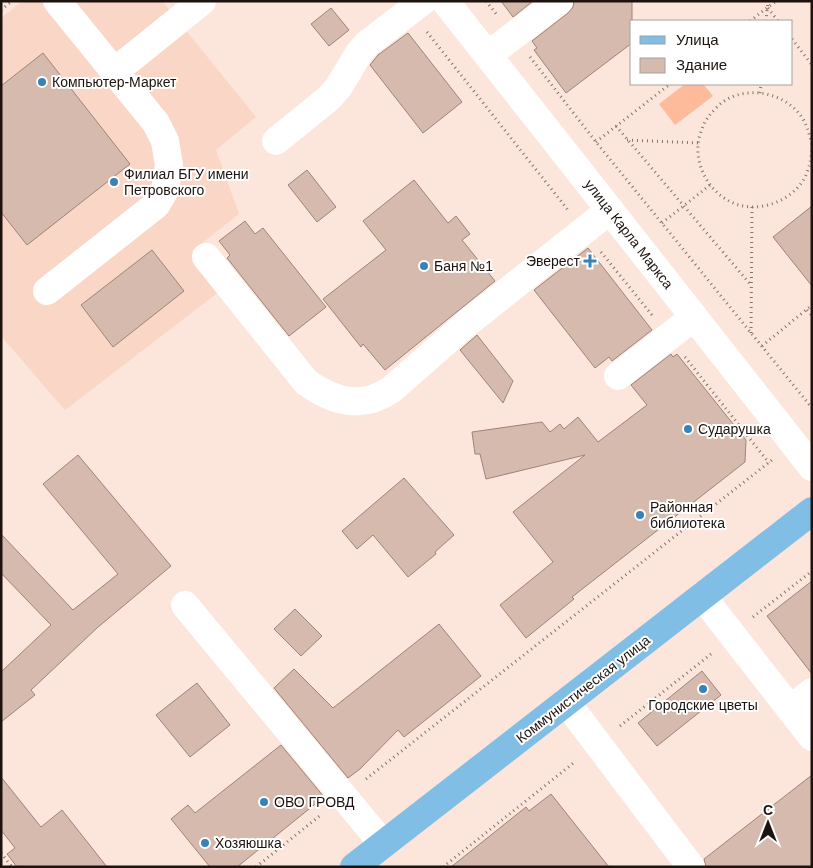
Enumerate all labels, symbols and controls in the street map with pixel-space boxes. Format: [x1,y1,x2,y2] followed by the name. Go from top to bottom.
[630,20,793,85] legend
[676,31,719,48] text: Улица
[676,56,727,73] text: Здание
[52,74,177,90] place label: Компьютер-Маркет
[36,76,48,88] marker: Компьютер-Маркет
[124,166,249,198] place label: Филиал БГУ имени Петровского
[108,176,120,188] marker: Филиал БГУ имени Петровского
[581,176,677,292] street label: улица Карла Маркса
[526,253,581,269] place label: Эверест
[584,255,596,267] marker: Эверест
[434,258,493,274] place label: Баня №1
[418,260,430,272] marker: Баня №1
[698,421,771,437] place label: Сударушка
[682,423,694,435] marker: Сударушка
[650,499,725,531] place label: Районная библиотека
[634,509,646,521] marker: Районная библиотека
[513,632,653,746] street label: Коммунистическая улица
[697,683,709,695] marker: Городские цветы
[648,697,758,713] place label: Городские цветы
[274,794,355,810] place label: ОВО ГРОВД
[258,796,270,808] marker: ОВО ГРОВД
[743,798,793,848] north arrow
[763,802,773,818] text: С
[215,835,282,851] place label: Хозяюшка
[199,837,211,849] marker: Хозяюшка

